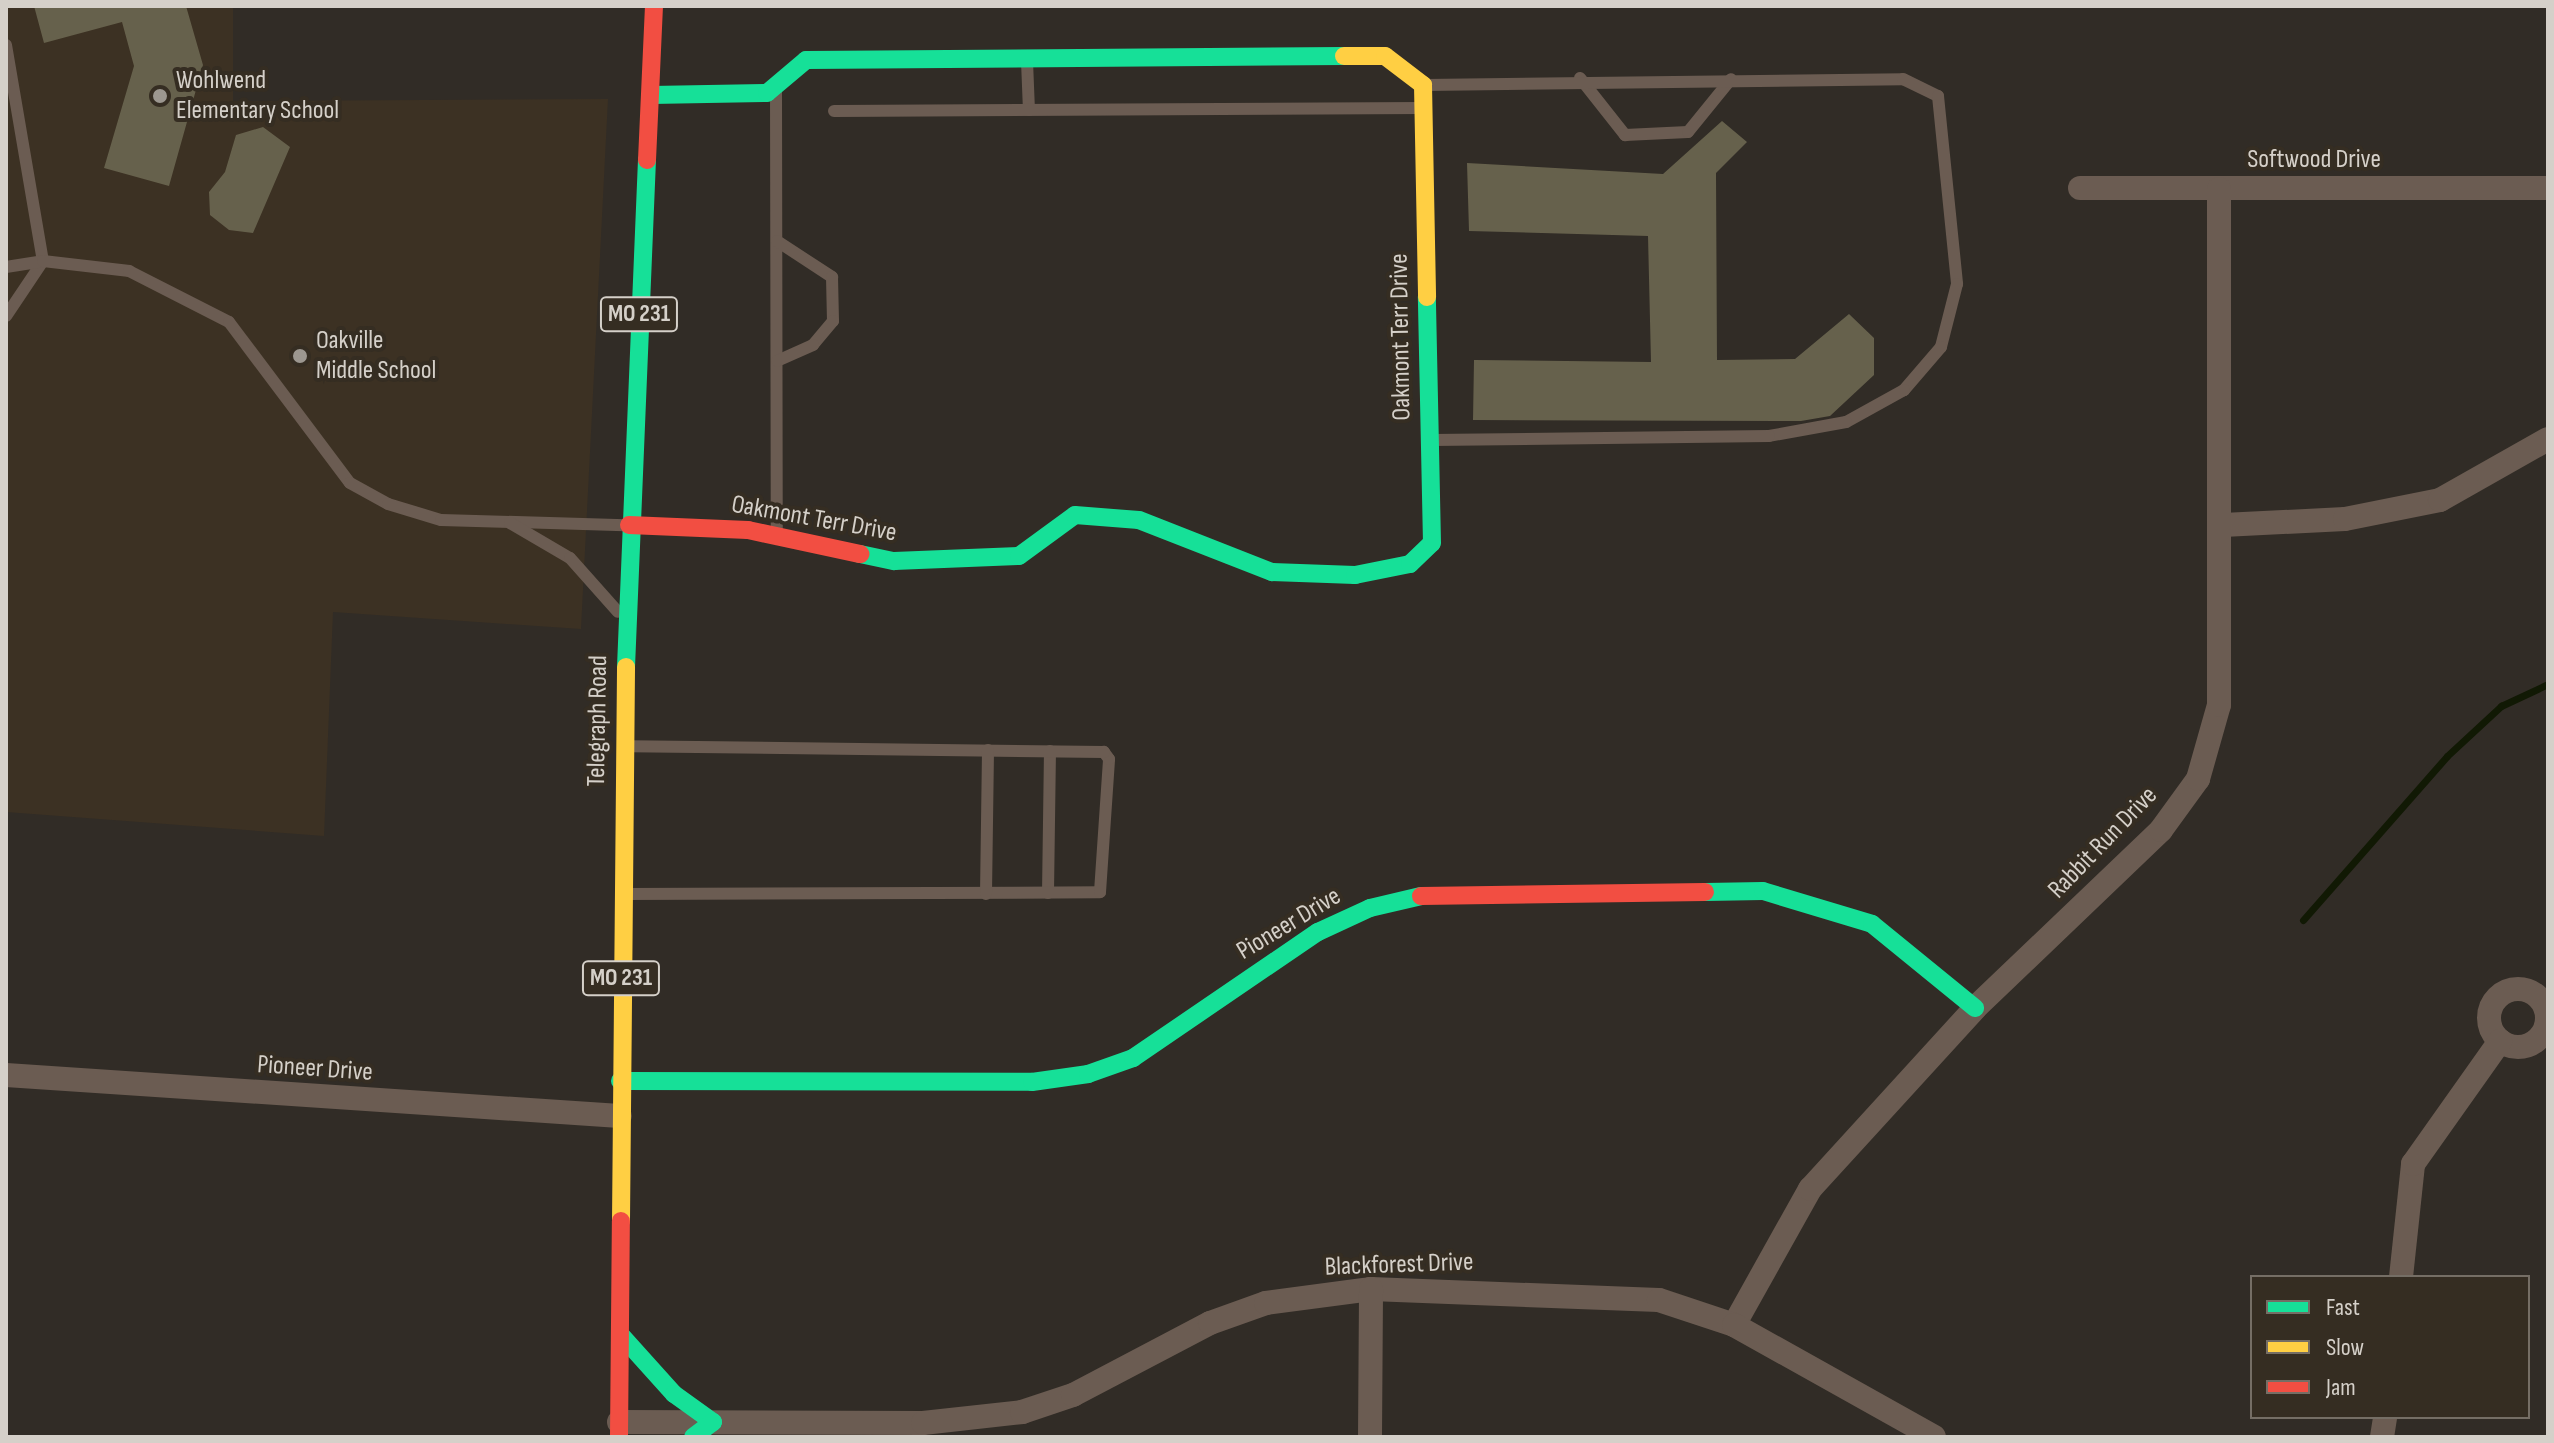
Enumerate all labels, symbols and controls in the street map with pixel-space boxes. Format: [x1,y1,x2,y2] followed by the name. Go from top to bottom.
[176,65,339,126] place label: Wohlwend Elementary School
[151,87,169,105] marker: Wohlwend Elementary School
[2247,144,2381,176] street label: Softwood Drive
[1384,253,1418,421] street label: Oakmont Terr Drive
[599,294,679,334] road number: MO 231
[316,325,436,386] place label: Oakville Middle School
[291,347,309,365] marker: Oakville Middle School
[729,489,899,549] street label: Oakmont Terr Drive
[581,655,615,787] street label: Telegraph Road
[2042,780,2164,906] street label: Rabbit Run Drive
[1231,881,1347,967] street label: Pioneer Drive
[581,958,661,998] road number: MO 231
[256,1049,374,1089] street label: Pioneer Drive
[1324,1247,1474,1283] street label: Blackforest Drive
[2250,1275,2530,1419] legend
[2326,1293,2360,1322] text: Fast
[2326,1333,2364,1362] text: Slow
[2326,1373,2356,1402] text: Jam

